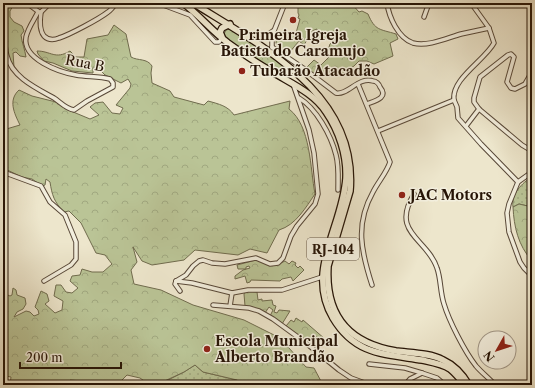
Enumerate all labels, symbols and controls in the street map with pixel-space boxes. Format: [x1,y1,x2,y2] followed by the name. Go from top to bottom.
[288,15,298,25] marker: Primeira Igreja Batista do Caramujo
[220,26,366,60] place label: Primeira Igreja Batista do Caramujo
[64,50,106,76] street label: Rua B
[250,62,380,80] place label: Tubarão Atacadão
[237,66,247,76] marker: Tubarão Atacadão
[407,186,492,204] place label: JAC Motors
[397,190,407,200] marker: JAC Motors
[307,238,359,260] road number: RJ-104
[477,330,517,370] north arrow
[214,332,338,366] place label: Escola Municipal Alberto Brandão
[20,344,121,370] scale bar
[202,344,212,354] marker: Escola Municipal Alberto Brandão
[481,348,498,364] text: N
[26,350,63,365] text: 200 m

